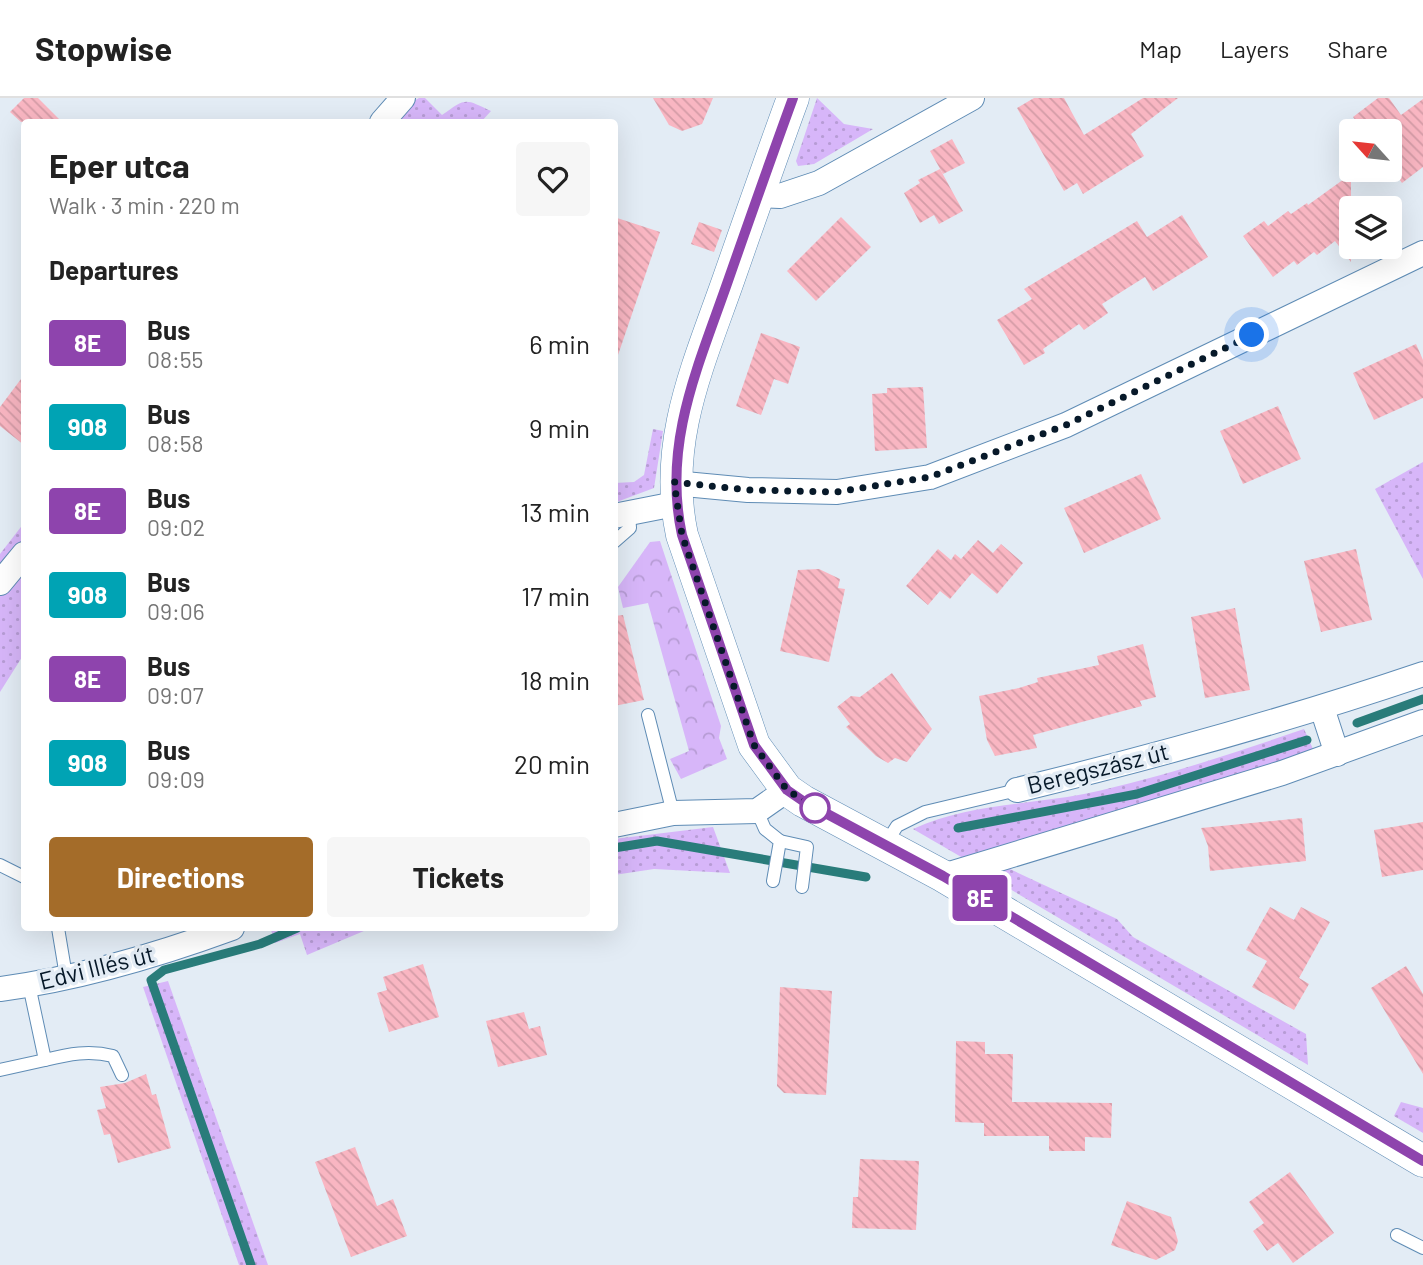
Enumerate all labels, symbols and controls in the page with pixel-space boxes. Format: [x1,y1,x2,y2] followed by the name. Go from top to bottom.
[35,28,172,68] text: Stopwise
[1139,34,1182,63] text: Map
[1220,34,1289,63] text: Layers
[1327,34,1388,63] text: Share
[1339,119,1402,182] north arrow
[1339,119,1402,259] map controls
[516,142,590,216] button: heart
[49,145,190,185] text: Eper utca
[49,191,240,219] text: Walk · 3 min · 220 m
[1339,196,1402,259] button: layers
[49,254,179,285] text: Departures
[147,314,190,345] text: Bus
[1234,317,1269,352] your location
[74,328,101,357] text: 8E
[529,328,590,359] text: 6 min
[147,345,203,373] text: 08:55
[147,398,190,429] text: Bus
[68,412,107,441] text: 908
[529,412,590,443] text: 9 min
[147,429,204,457] text: 08:58
[147,482,190,513] text: Bus
[74,496,101,525] text: 8E
[520,496,590,527] text: 13 min
[147,513,205,541] text: 09:02
[147,566,190,597] text: Bus
[68,580,107,609] text: 908
[521,580,590,611] text: 17 min
[147,597,205,625] text: 09:06
[147,650,190,681] text: Bus
[74,664,101,693] text: 8E
[520,664,590,695] text: 18 min
[147,681,204,709] text: 09:07
[147,734,190,765] text: Bus
[1024,736,1172,799] street label: Beregszász út
[68,748,107,777] text: 908
[514,748,590,779] text: 20 min
[147,765,205,793] text: 09:09
[800,793,830,823] unlabelled marker
[49,837,313,917] button: Directions
[327,837,590,917] button: Tickets
[948,875,1012,921] line badge: 8E
[967,883,994,912] text: 8E
[36,938,157,995] street label: Edvi Illés út

